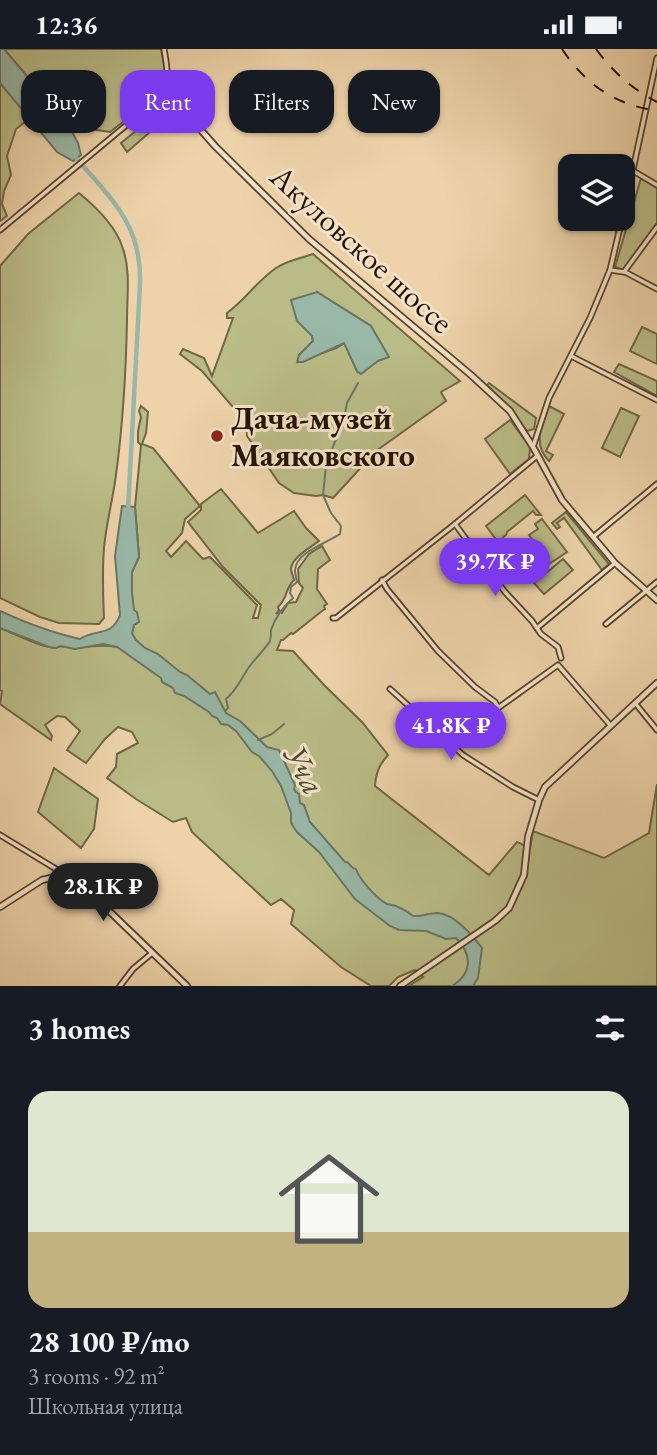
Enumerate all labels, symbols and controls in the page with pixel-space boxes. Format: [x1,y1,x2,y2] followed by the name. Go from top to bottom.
[35,8,97,42] text: 12:36
[21,70,106,133] chip: Buy
[120,70,215,133] chip: Rent
[229,70,334,133] chip: Filters
[348,70,440,133] chip: New
[558,154,635,231] map controls
[558,154,635,231] button: layers
[261,155,462,342] street label: Акуловское шоссе
[231,397,415,476] place label: Дача-музей Маяковского
[209,428,225,444] marker: Дача-музей Маяковского
[430,539,560,598] pin: 39.7K ₽
[455,546,535,576] text: 39.7K ₽
[386,703,516,762] pin: 41.8K ₽
[411,710,491,740] text: 41.8K ₽
[274,737,335,802] water label: Уча
[38,863,168,923] pin: 28.1K ₽
[63,871,143,901] text: 28.1K ₽
[28,1009,130,1048] text: 3 homes
[591,1009,629,1047] icon: filters
[266,1136,392,1262] icon: home
[28,1322,190,1361] text: 28 100 ₽/mo
[28,1361,165,1391] text: 3 rooms · 92 m²
[28,1391,183,1421] text: Школьная улица

